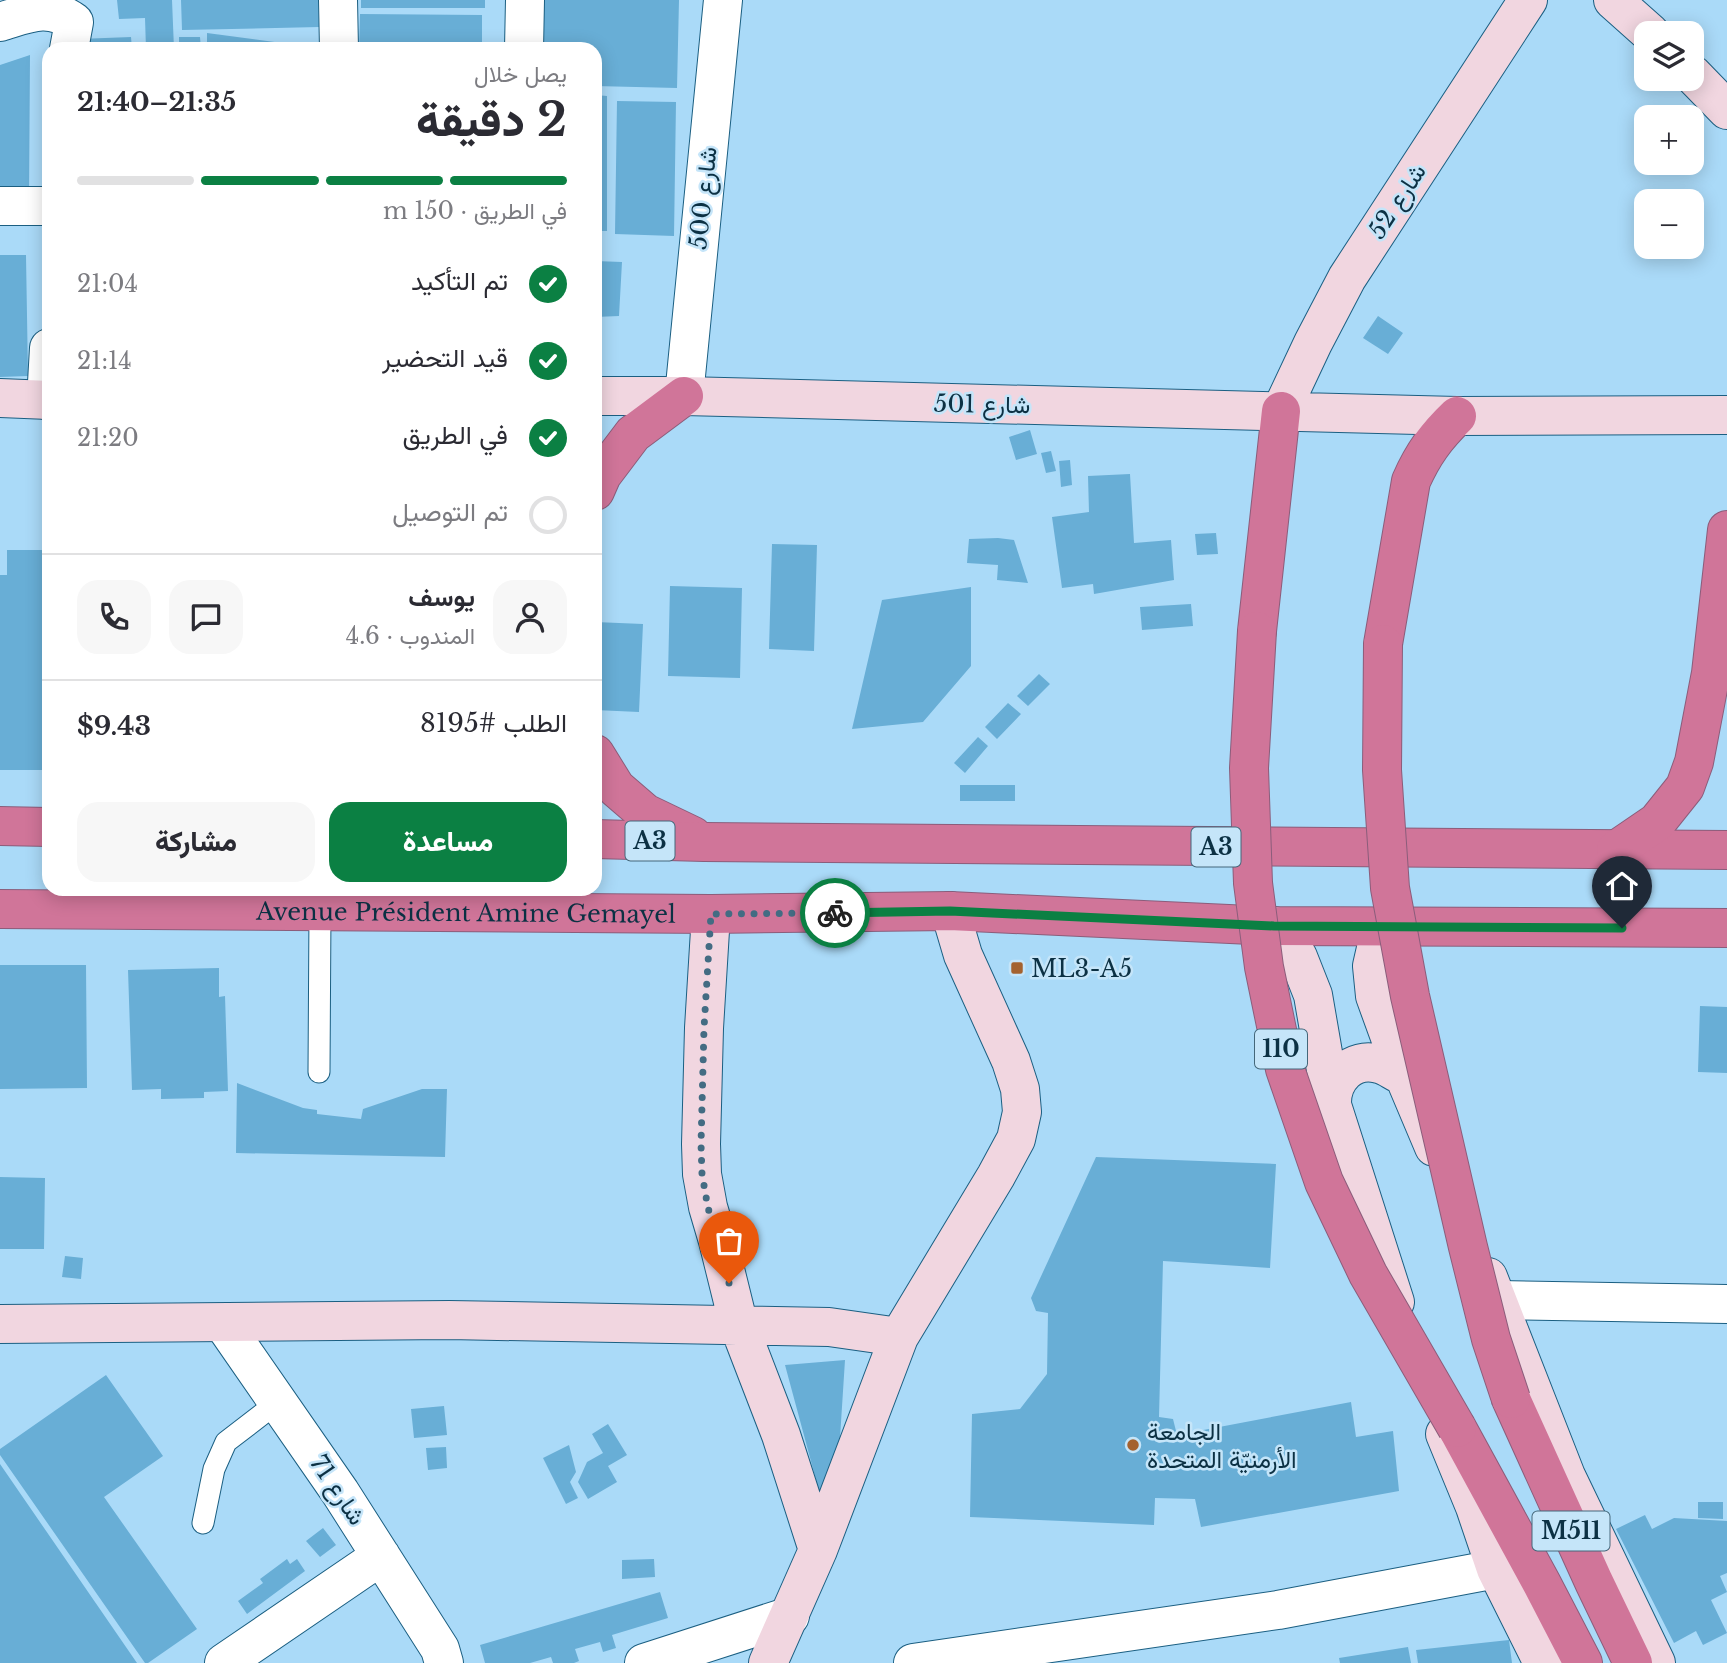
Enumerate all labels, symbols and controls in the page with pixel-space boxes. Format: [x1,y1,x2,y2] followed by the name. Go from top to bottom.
[1634,21,1704,259] map controls
[1634,21,1704,91] button: layers
[474,60,567,88] text: يصل خلال
[77,86,236,118] text: 21:35–21:40
[416,91,567,148] text: 2 دقيقة
[1634,105,1704,175] button: +
[683,145,725,251] street label: شارع 500
[1362,158,1434,245] street label: شارع 52
[1634,189,1704,259] button: −
[383,197,567,225] text: في الطريق · 150 m
[411,265,508,297] text: تم التأكيد
[529,265,567,303] icon: check
[77,270,138,298] text: 21:04
[382,342,508,374] text: قيد التحضير
[529,342,567,380] icon: check
[77,347,132,375] text: 21:14
[933,389,1031,421] street label: شارع 501
[403,419,508,451] text: في الطريق
[529,419,567,457] icon: check
[77,424,139,452] text: 21:20
[392,496,508,528] text: تم التوصيل
[77,580,151,654] button: phone
[169,580,243,654] button: chat
[493,580,567,654] button: person
[408,581,475,613] text: يوسف
[346,622,475,650] text: المندوب · 4.6
[420,707,567,739] text: الطلب #8195
[77,710,151,742] text: $9.43
[77,802,315,882] button: مشاركة
[329,802,567,882] button: مساعدة
[626,821,674,860] road number: A3
[1192,828,1240,866] road number: A3
[1592,856,1652,928] pin
[1603,867,1641,905] icon: home
[800,878,870,948] courier
[816,894,854,932] icon: bike
[255,896,676,928] street label: Avenue Président Amine Gemayel
[1031,954,1132,983] place label: ML3-A5
[1009,960,1025,976] marker: ML3-A5
[1255,1030,1307,1068] road number: 110
[699,1211,759,1283] pin
[710,1222,748,1260] icon: bag
[1147,1417,1297,1475] place label: الجامعة الأرمنيّة المتحدة
[1125,1437,1141,1453] marker: الجامعة الأرمنيّة المتحدة
[303,1450,372,1532] street label: شارع 71
[1532,1512,1610,1550] road number: M511

